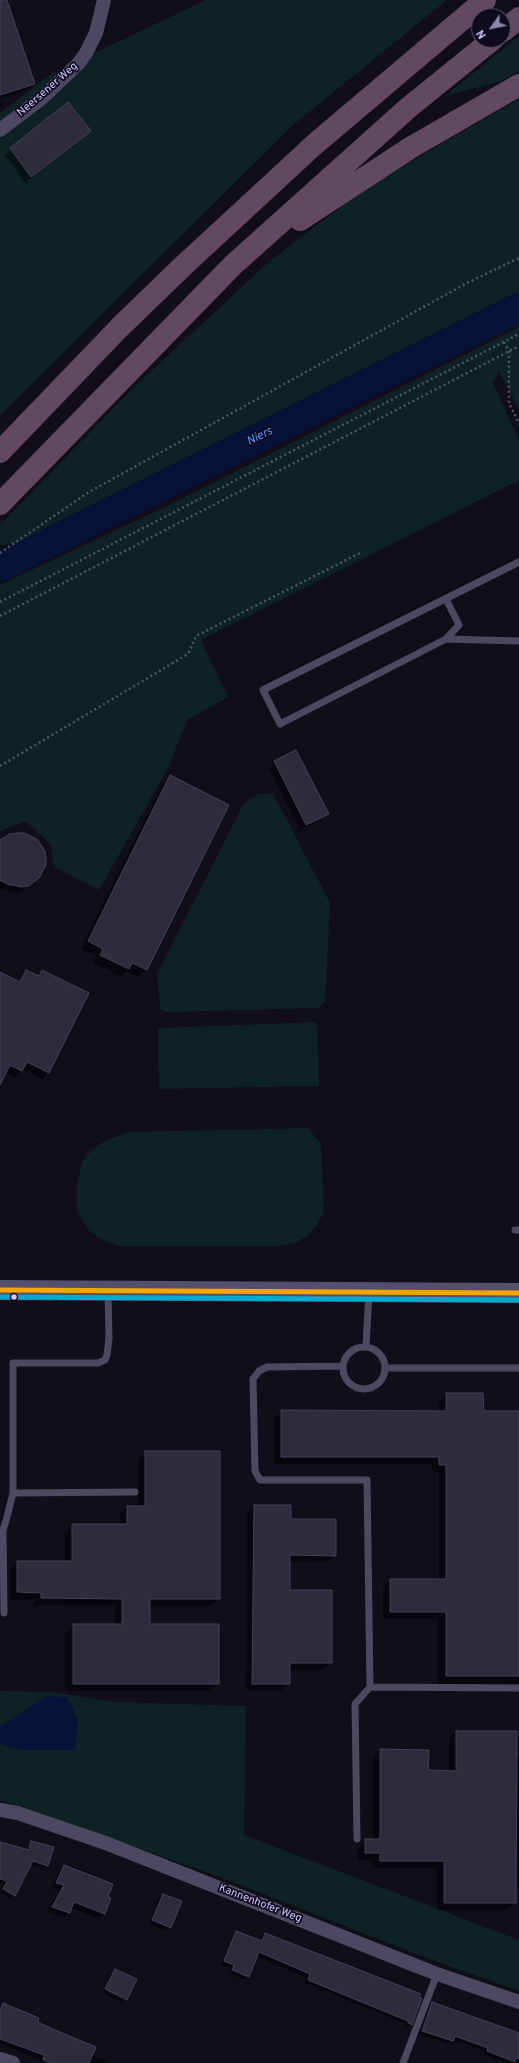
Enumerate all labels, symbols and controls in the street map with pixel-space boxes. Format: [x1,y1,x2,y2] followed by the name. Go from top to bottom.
[471,8,511,48] north arrow
[474,27,490,41] text: N
[15,60,81,120] street label: Neersener Weg
[245,424,275,450] water label: Niers
[9,1292,19,1302] unlabelled marker
[217,1882,303,1926] street label: Kannenhofer Weg

